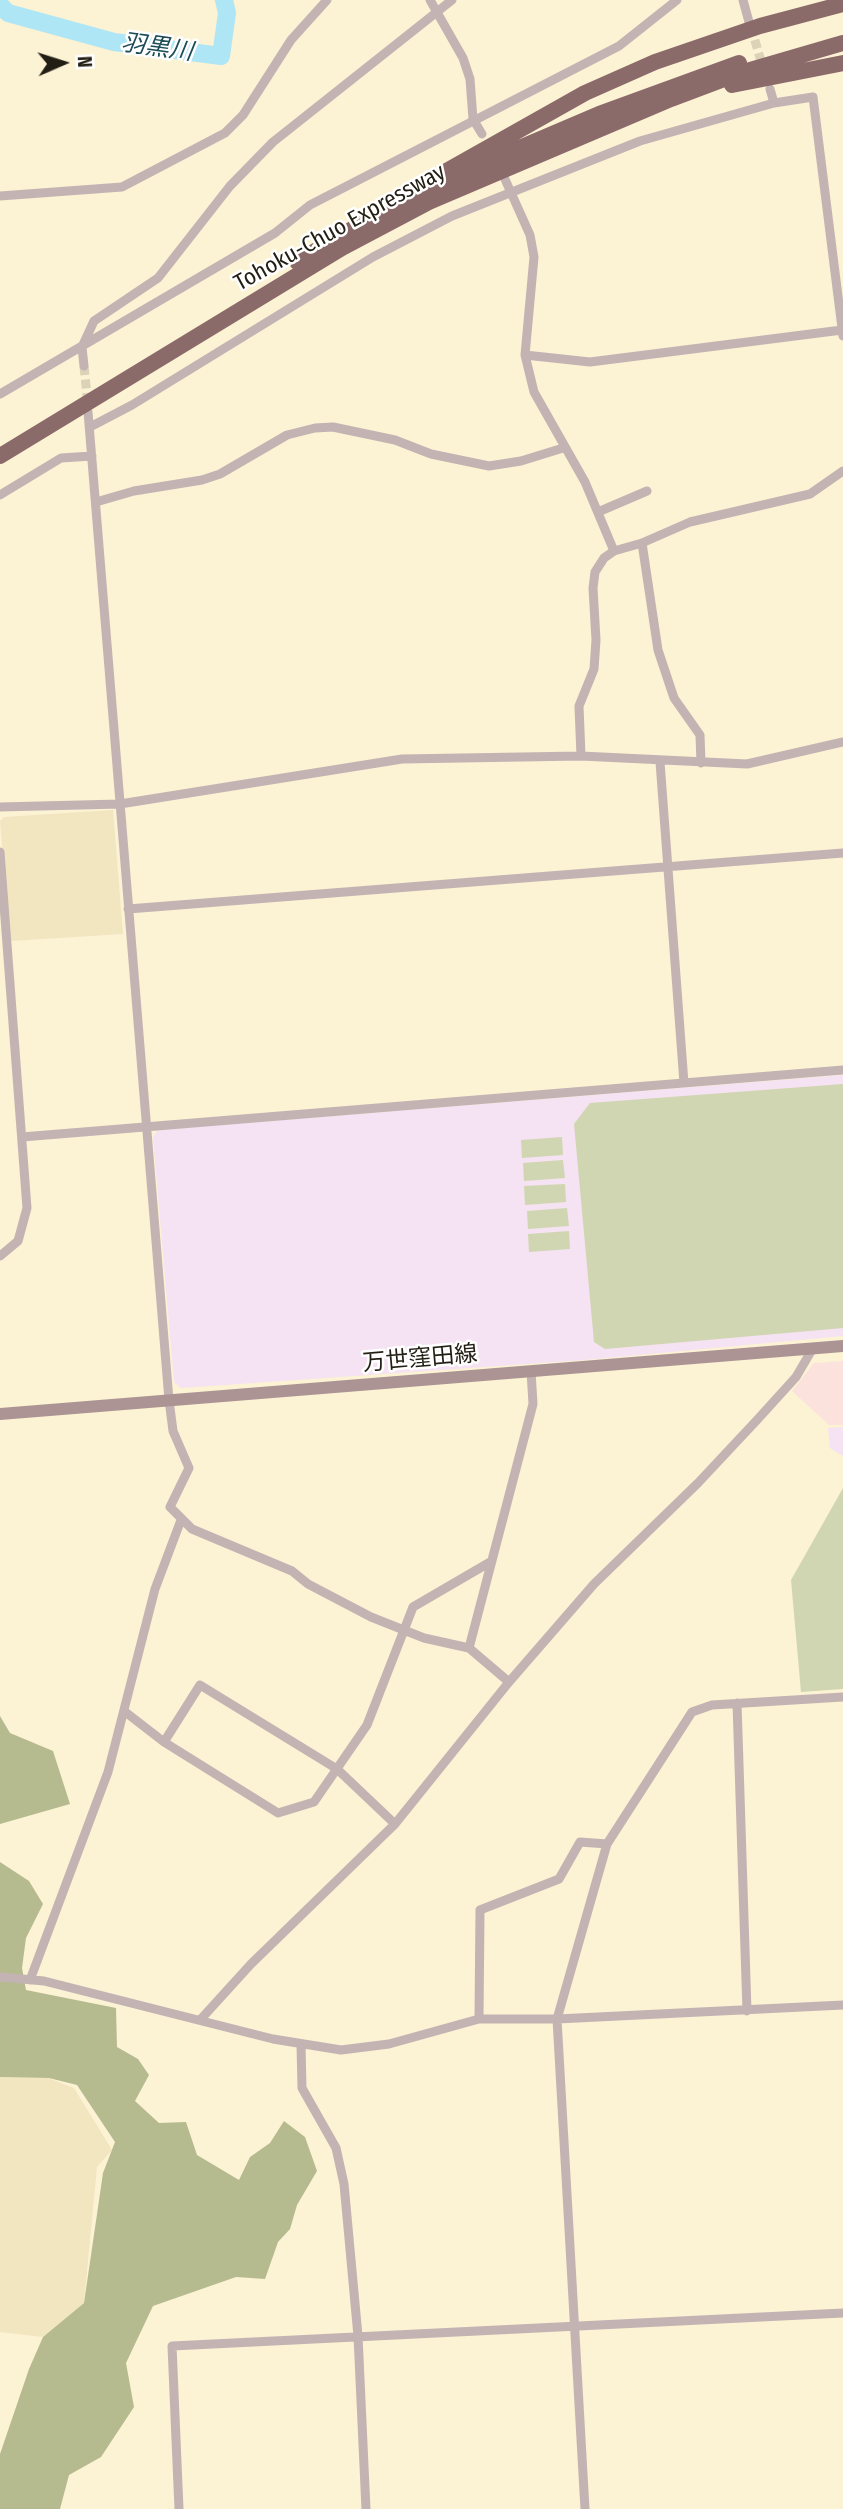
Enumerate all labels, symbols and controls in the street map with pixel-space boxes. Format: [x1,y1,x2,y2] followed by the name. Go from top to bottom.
[28,28,98,98] north arrow
[119,29,195,67] water label: 羽黒川
[73,56,96,68] text: N
[230,158,450,298] street label: Tohoku-Chuo Expressway
[362,1340,478,1378] street label: 万世窪田線

